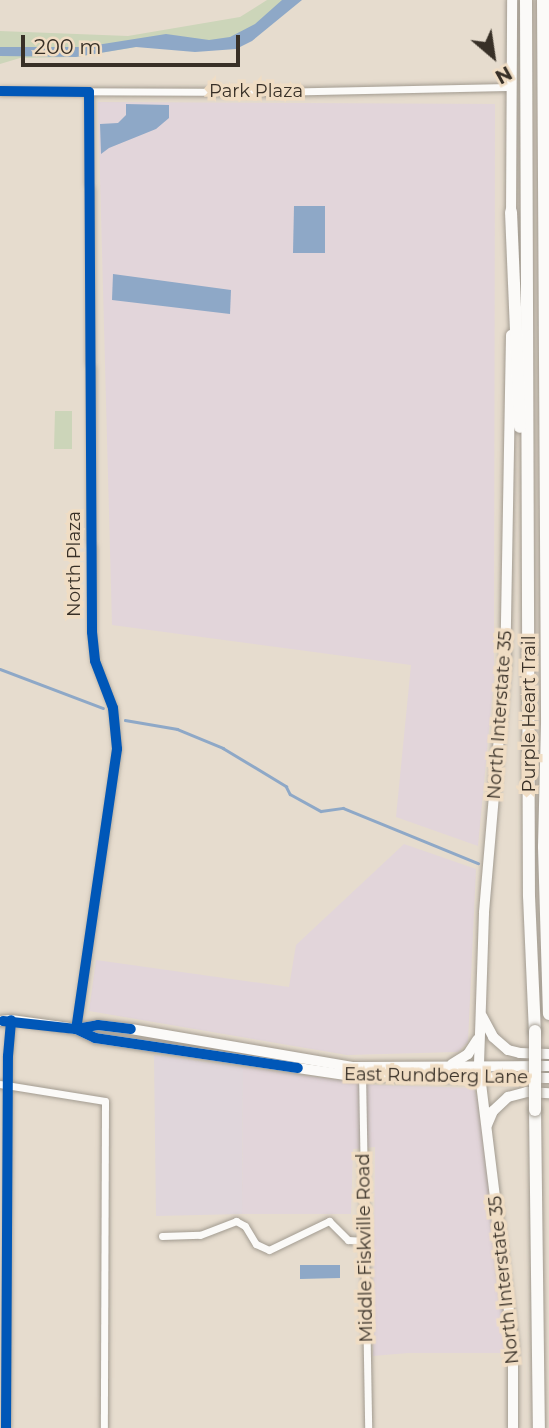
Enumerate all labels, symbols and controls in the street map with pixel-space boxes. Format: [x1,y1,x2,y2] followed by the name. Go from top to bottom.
[24,21,243,65] scale bar
[458,21,528,91] north arrow
[34,34,101,59] text: 200 m
[491,61,516,89] text: N
[209,80,303,102] street label: Park Plaza
[63,511,85,617] street label: North Plaza
[483,630,517,800] street label: North Interstate 35
[518,636,540,792] street label: Purple Heart Trail
[344,1064,528,1088] street label: East Rundberg Lane
[353,1153,377,1343] street label: Middle Fiskville Road
[484,1195,524,1365] street label: North Interstate 35

